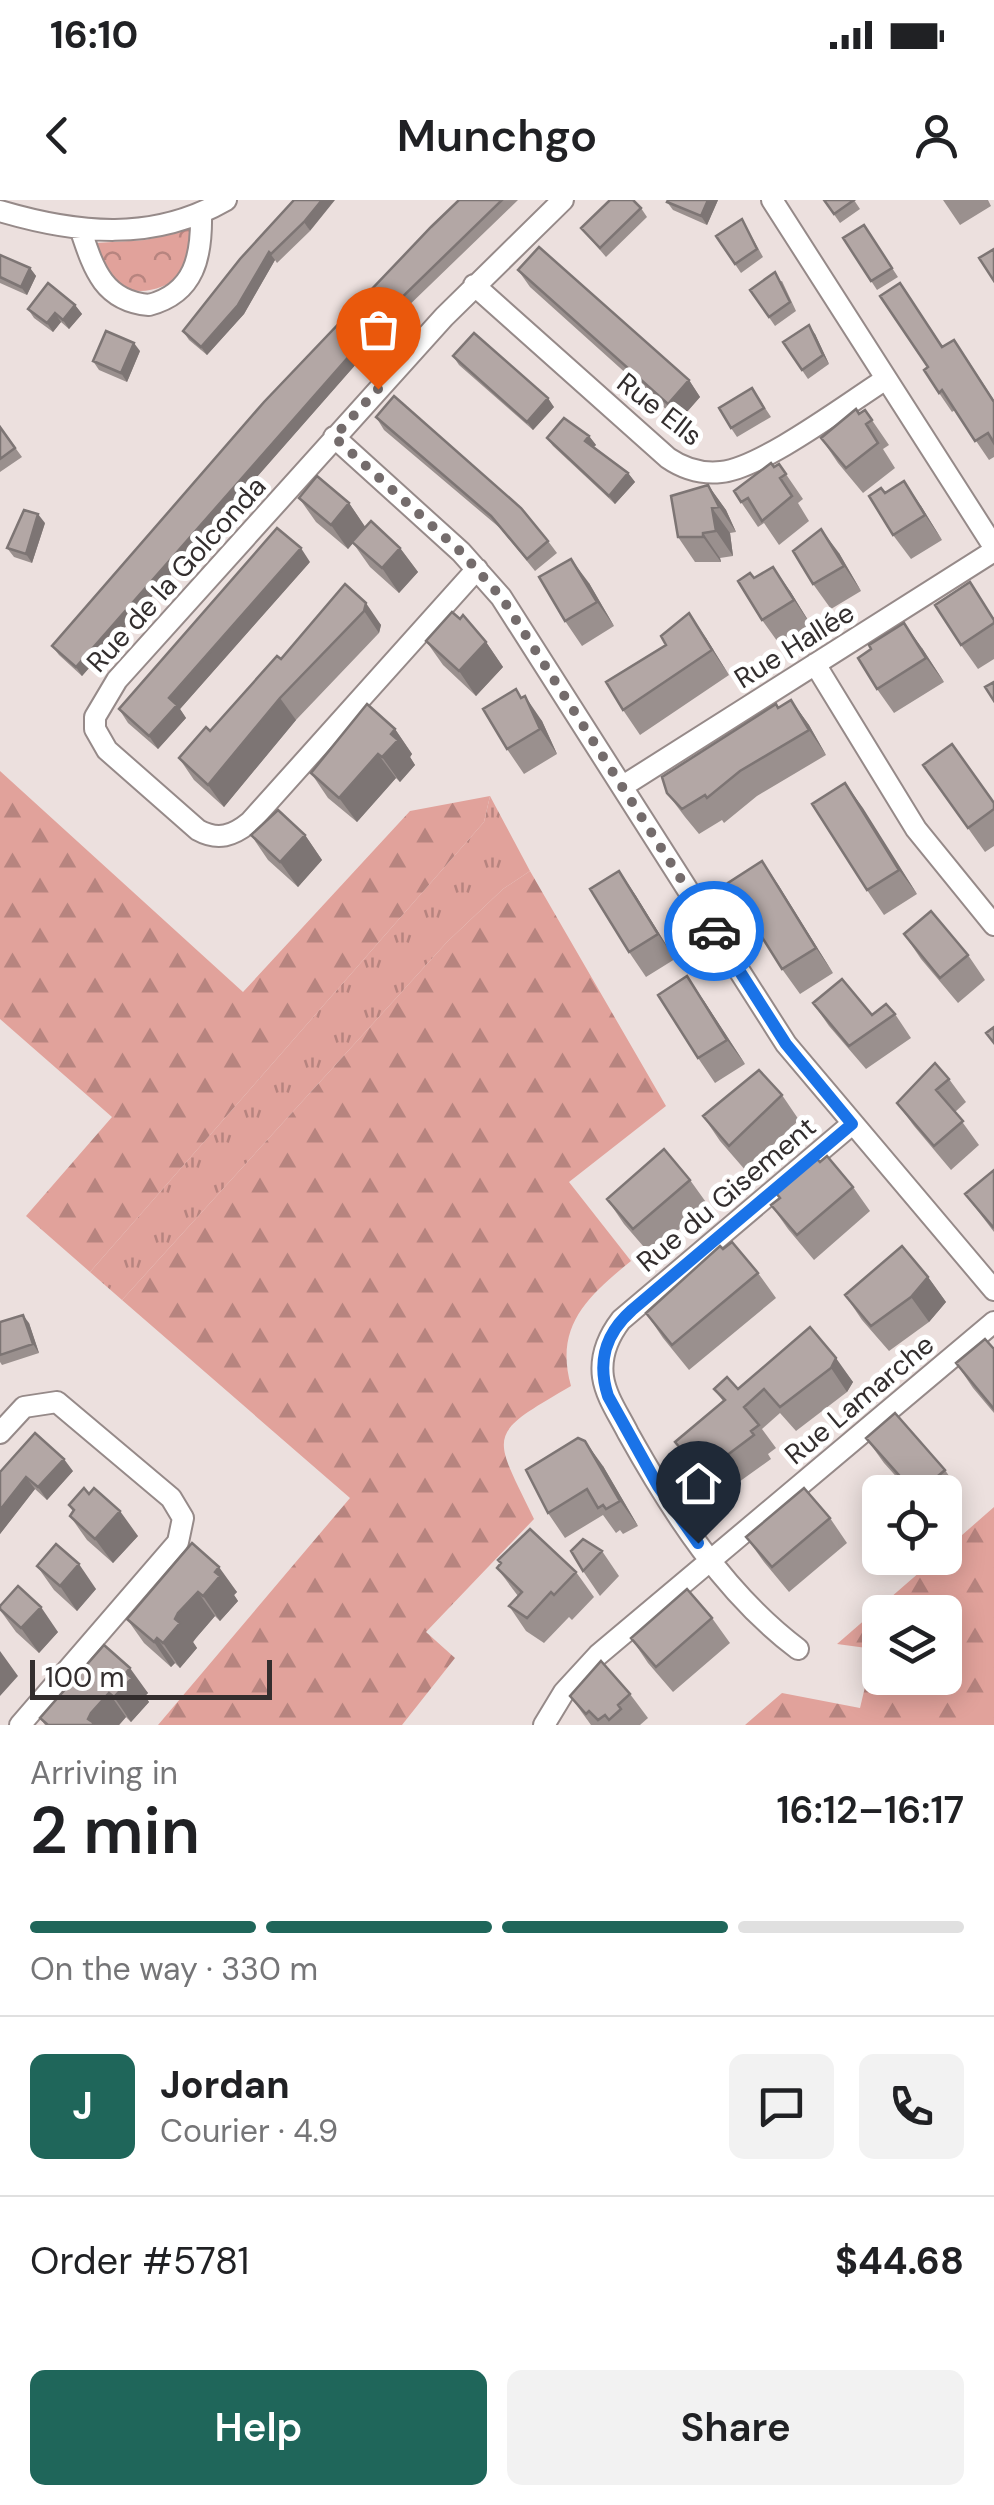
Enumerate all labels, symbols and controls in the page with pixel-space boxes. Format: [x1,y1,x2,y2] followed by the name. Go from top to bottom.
[50,10,138,60] text: 16:10
[397,106,597,165] text: Munchgo
[30,108,85,163] icon: back
[909,108,964,163] icon: person
[336,287,421,390] pin
[351,302,406,357] icon: bag
[610,365,710,454] street label: Rue Ells
[79,469,274,680] street label: Rue de la Golconda
[727,594,861,697] street label: Rue Hallée
[664,881,764,981] courier
[687,904,742,959] icon: car
[629,1109,824,1280] street label: Rue du Gisement
[777,1326,942,1473] street label: Rue Lamarche
[656,1441,741,1544] pin
[671,1456,726,1511] icon: home
[862,1475,962,1695] map controls
[862,1475,962,1575] button: locate
[862,1595,962,1695] button: layers
[30,1655,272,1700] scale bar
[45,1659,124,1696] text: 100 m
[30,1752,178,1794] text: Arriving in
[776,1785,964,1835] text: 16:12–16:17
[30,1789,200,1873] text: 2 min
[30,1948,318,1990] text: On the way · 330 m
[729,2054,834,2159] button: chat
[859,2054,964,2159] button: phone
[160,2060,290,2110] text: Jordan
[72,2081,93,2131] text: J
[160,2110,338,2152] text: Courier · 4.9
[30,2236,249,2286] text: Order #5781
[835,2236,964,2286] text: $44.68
[30,2370,487,2485] button: Help
[507,2370,964,2485] button: Share

